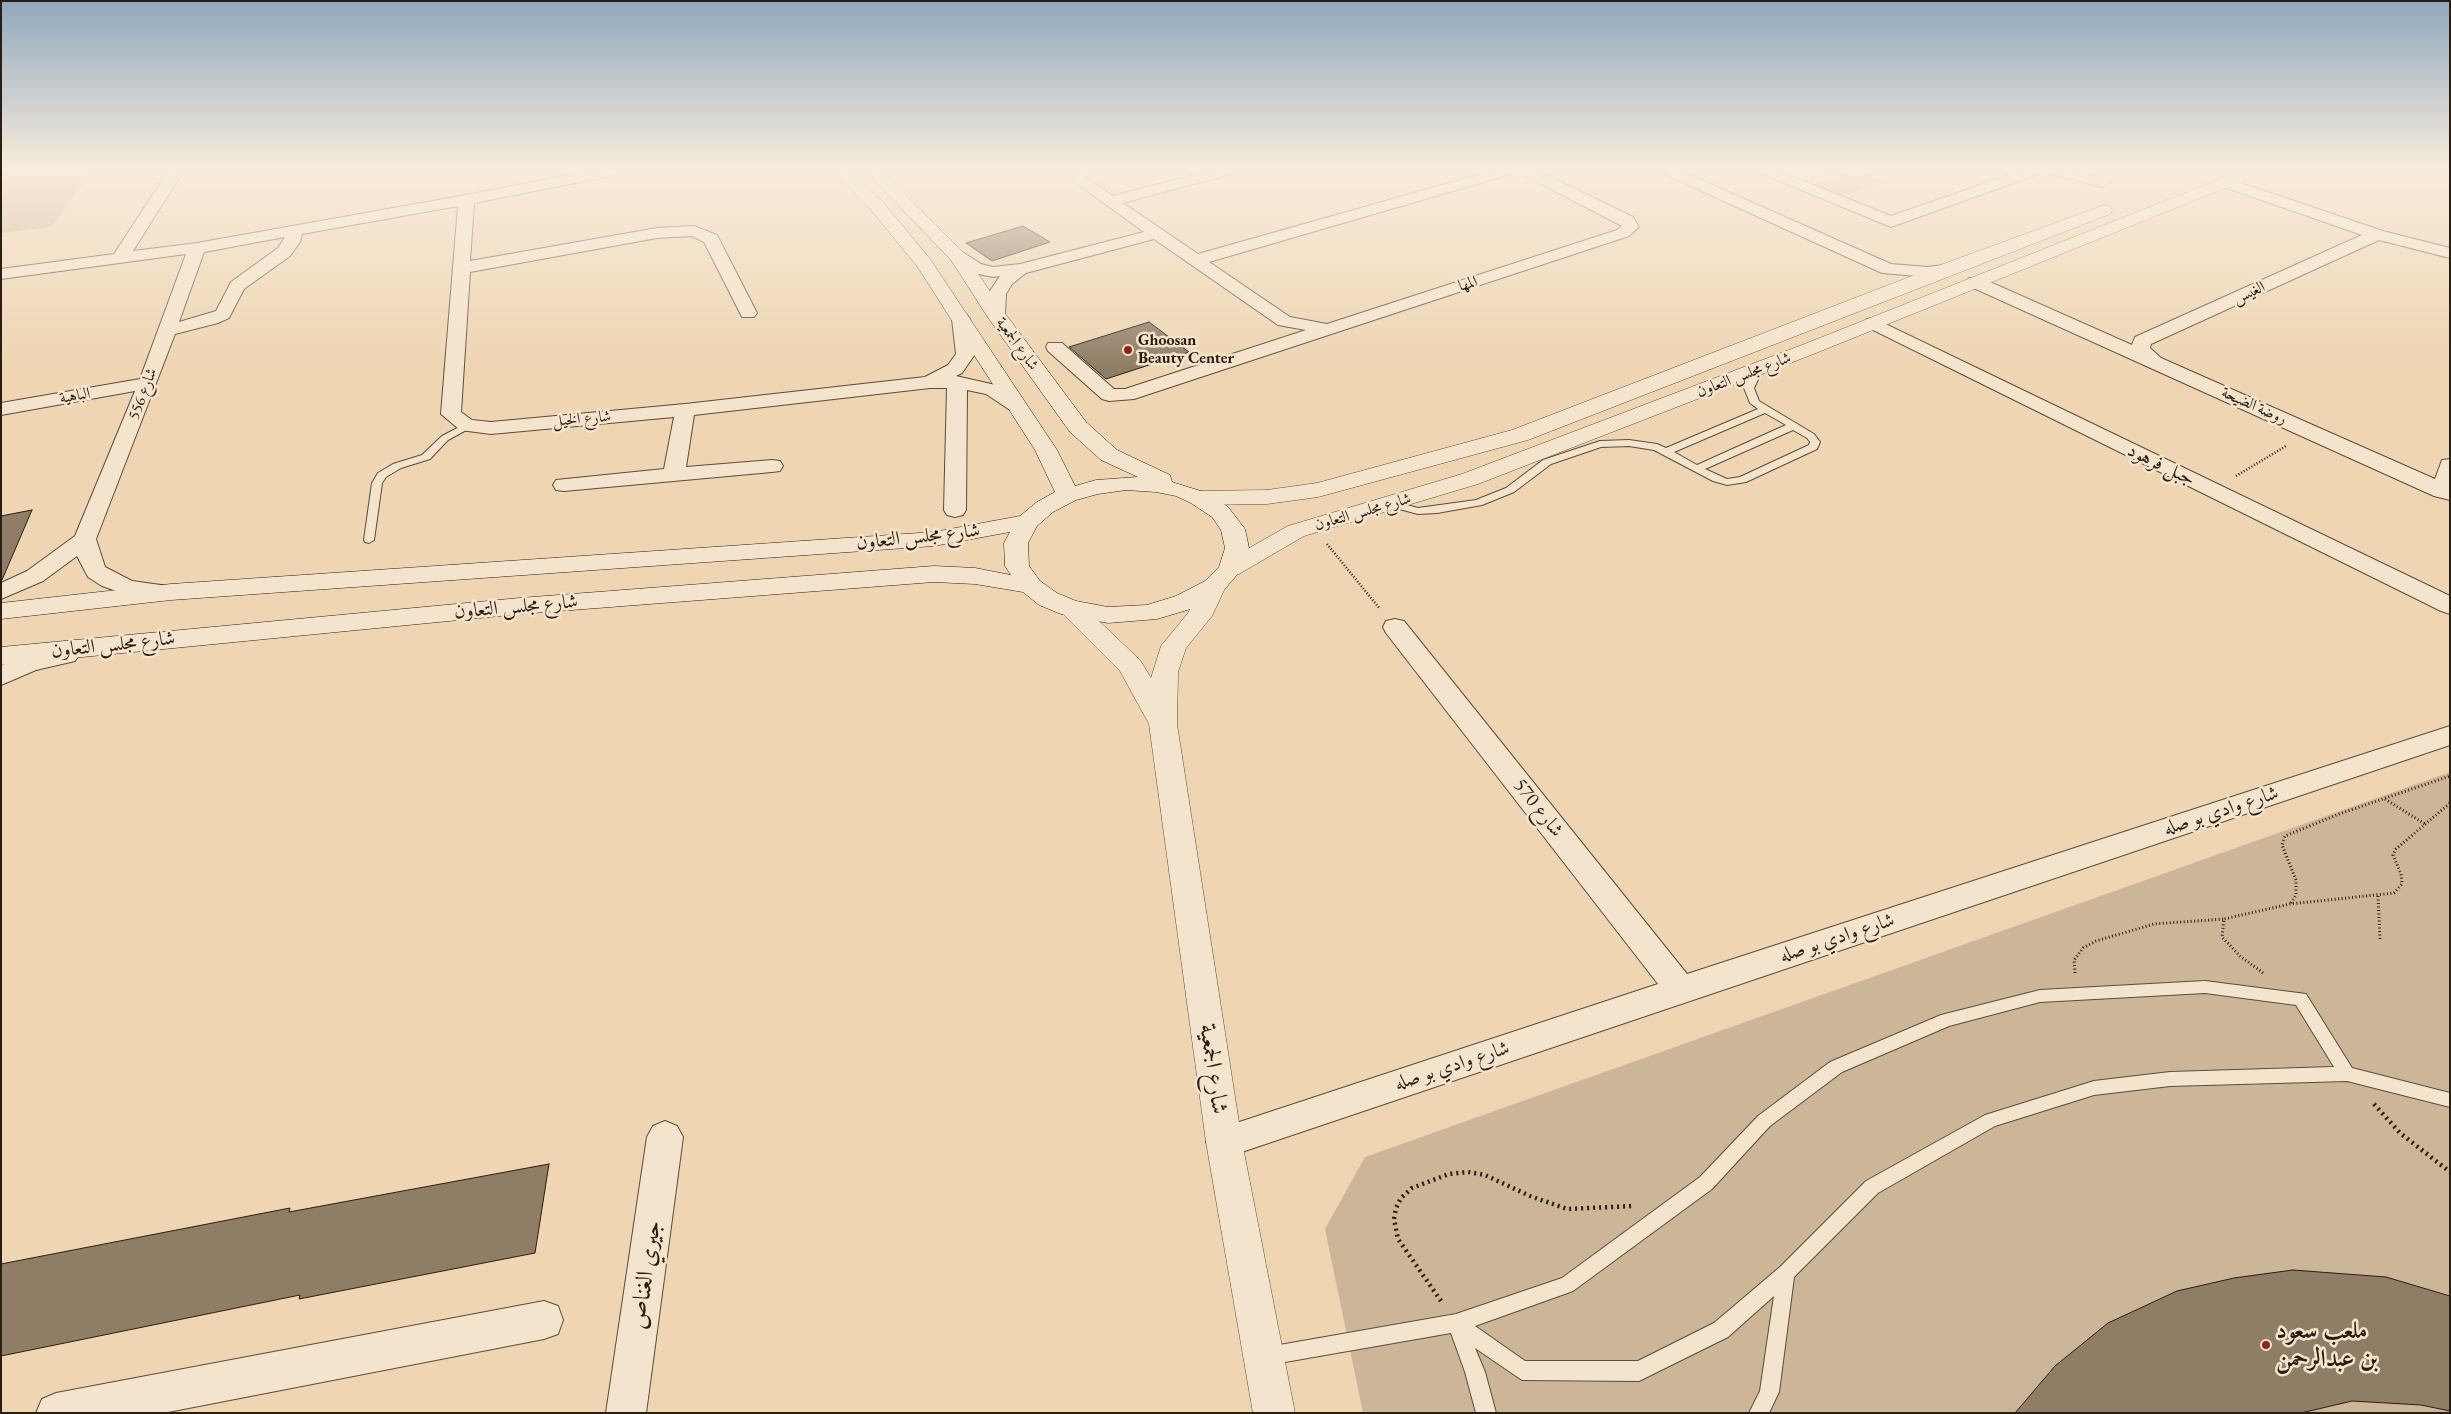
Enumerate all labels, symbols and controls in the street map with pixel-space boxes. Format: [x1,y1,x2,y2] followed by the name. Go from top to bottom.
[1456,272,1480,296] street label: المها
[2230,277,2268,309] street label: الغيس
[991,314,1043,374] street label: شارع الجمعية
[1138,331,1234,369] place label: Ghoosan Beauty Center
[1122,344,1134,356] marker: Ghoosan Beauty Center
[1694,348,1794,402] street label: شارع مجلس التعاون
[124,365,162,423] street label: شارع 556
[2218,383,2290,429] street label: روضة الضيحة
[58,384,92,408] street label: الباهية
[552,407,612,431] street label: شارع الخيل
[2123,438,2199,492] street label: جبل فرهود
[1313,489,1413,535] street label: شارع مجلس التعاون
[855,519,981,555] street label: شارع مجلس التعاون
[453,590,579,624] street label: شارع مجلس التعاون
[50,627,176,663] street label: شارع مجلس التعاون
[1508,774,1568,842] street label: شارع 570
[2160,781,2282,841] street label: شارع وادي بو صله
[1776,908,1898,968] street label: شارع وادي بو صله
[1192,1022,1234,1116] street label: شارع الجمعية
[1391,1036,1513,1096] street label: شارع وادي بو صله
[624,1219,668,1331] street label: جيري الغناص
[2276,1317,2378,1373] place label: ملعب سعود بن عبدالرحمن
[2260,1339,2272,1351] marker: ملعب سعود بن عبدالرحمن

